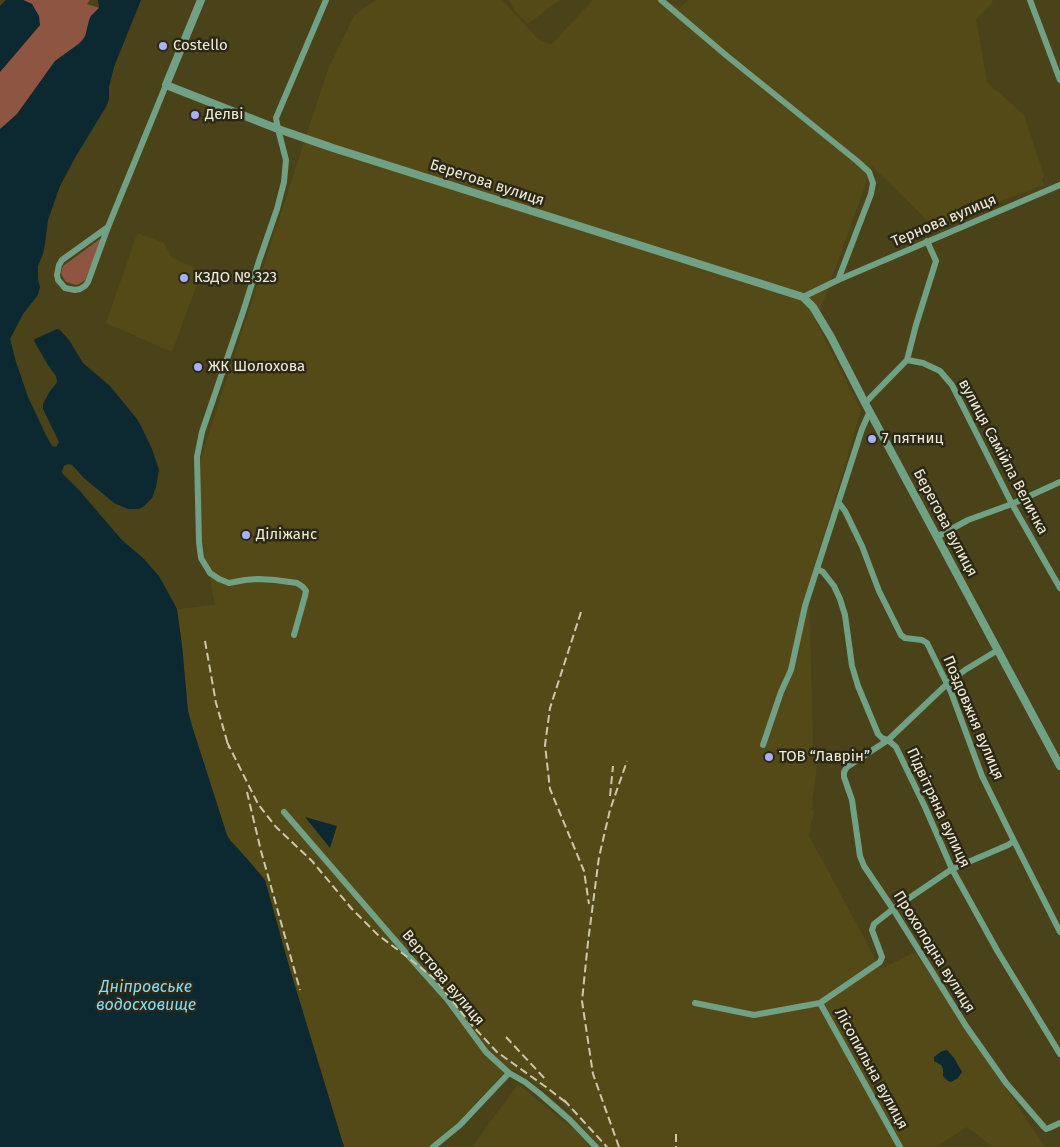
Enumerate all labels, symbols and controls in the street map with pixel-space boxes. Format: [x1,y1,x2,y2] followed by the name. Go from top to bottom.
[173,37,228,55] place label: Costello
[157,40,169,52] marker: Costello
[205,106,244,124] place label: Делві
[189,109,201,121] marker: Делві
[427,156,547,210] street label: Берегова вулиця
[889,191,999,251] street label: Тернова вулиця
[194,269,277,287] place label: КЗДО № 323
[178,272,190,284] marker: КЗДО № 323
[208,358,305,376] place label: ЖК Шолохова
[192,361,204,373] marker: ЖК Шолохова
[954,376,1052,538] street label: вулиця Самійла Величка
[882,430,943,448] place label: 7 пятниц
[866,433,878,445] marker: 7 пятниц
[909,466,981,580] street label: Берегова вулиця
[256,526,317,544] place label: Діліжанс
[240,529,252,541] marker: Діліжанс
[939,653,1007,783] street label: Поздовжня вулиця
[902,745,974,871] street label: Підвітряна вулиця
[779,748,870,766] place label: ТОВ “Лаврін”
[763,751,775,763] marker: ТОВ “Лаврін”
[889,888,979,1016] street label: Прохолодна вулиця
[398,927,488,1029] street label: Верстова вулиця
[96,978,196,1016] water label: Дніпровське водосховище
[830,1006,912,1132] street label: Лісопильна вулиця

